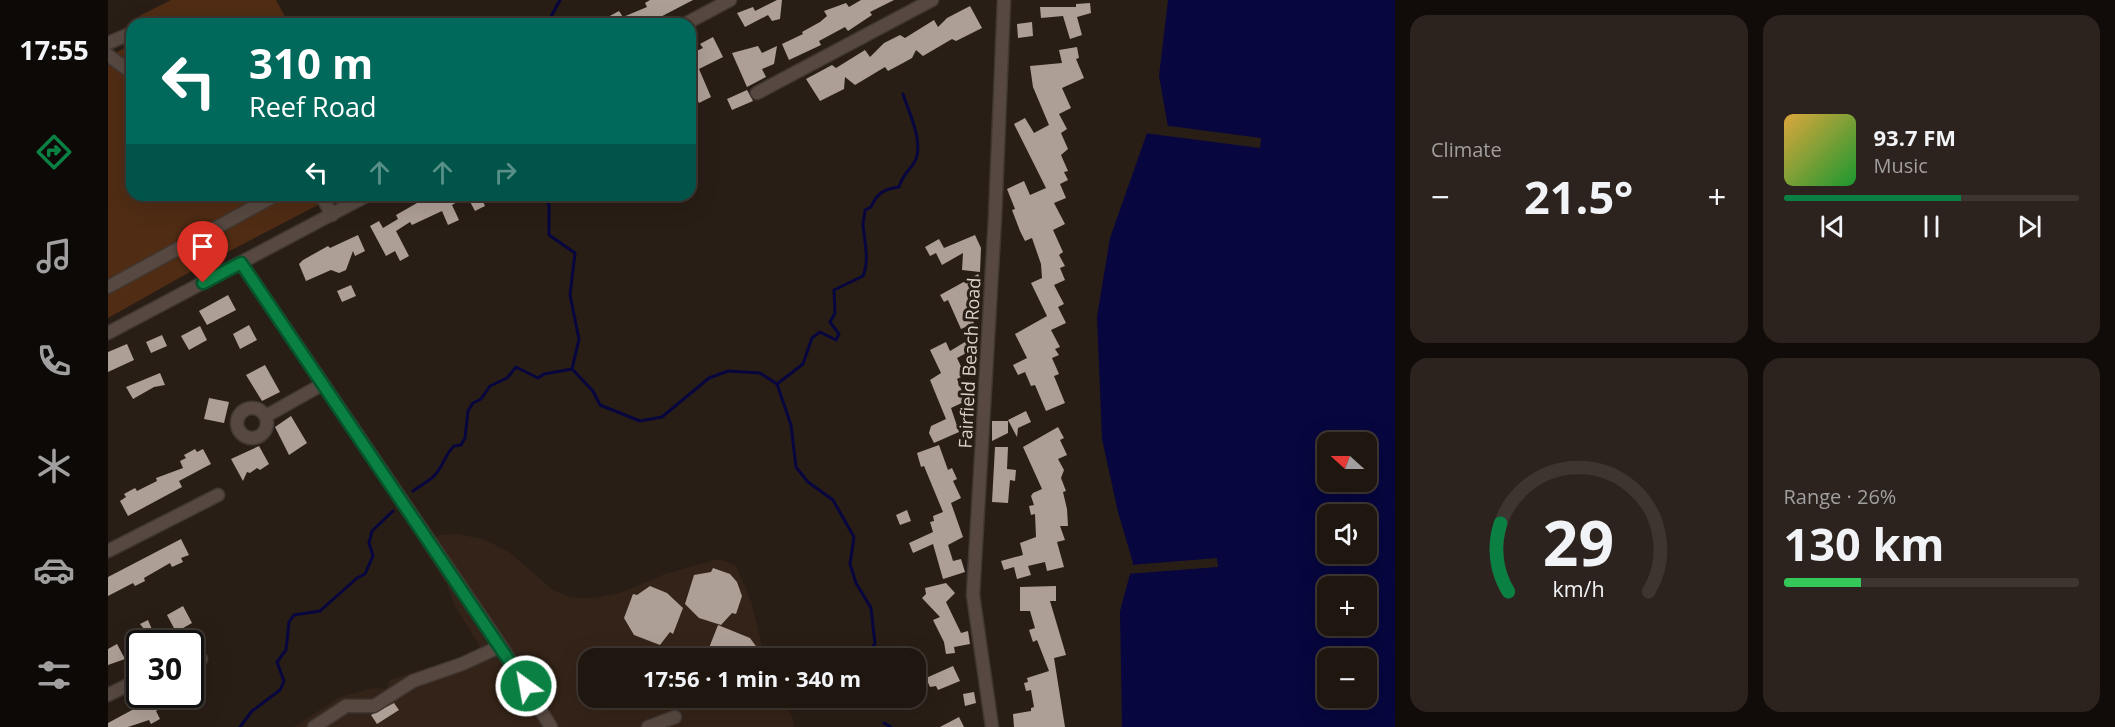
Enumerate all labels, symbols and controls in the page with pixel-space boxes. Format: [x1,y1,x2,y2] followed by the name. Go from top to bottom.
[19,31,89,68] text: 17:55
[249,34,373,91] text: 310 m
[150,42,228,120] icon: left
[249,88,377,125] text: Reef Road
[1874,122,1956,152] text: 93.7 FM
[33,131,75,173] icon: directions
[1431,136,1502,163] text: Climate
[1874,152,1928,179] text: Music
[300,156,333,189] icon: left
[363,156,396,189] icon: ahead
[426,156,459,189] icon: ahead
[489,156,522,189] icon: right
[1524,166,1633,227] text: 21.5°
[1431,174,1450,219] text: −
[1708,174,1726,219] text: +
[1816,210,1849,243] icon: previous
[1915,210,1948,243] icon: pause
[2013,210,2046,243] icon: next
[177,221,228,283] pin
[186,230,219,263] icon: arrive
[33,235,75,277] icon: music
[953,277,985,449] street label: Fairfield Beach Road
[33,340,75,382] icon: phone
[1317,432,1377,492] north arrow
[1317,432,1377,708] map controls
[33,445,75,487] icon: climate
[1784,483,1896,510] text: Range · 26%
[1543,499,1614,584] text: 29
[1317,504,1377,564] button: sound
[1784,513,1944,574] text: 130 km
[33,549,75,591] icon: car
[1553,574,1605,603] text: km/h
[1317,576,1377,636] button: +
[126,630,204,708] speed limit sign: 30
[1317,648,1377,708] button: −
[33,654,75,696] icon: filters
[494,654,558,718] position arrow
[643,663,861,693] text: 17:56 · 1 min · 340 m

